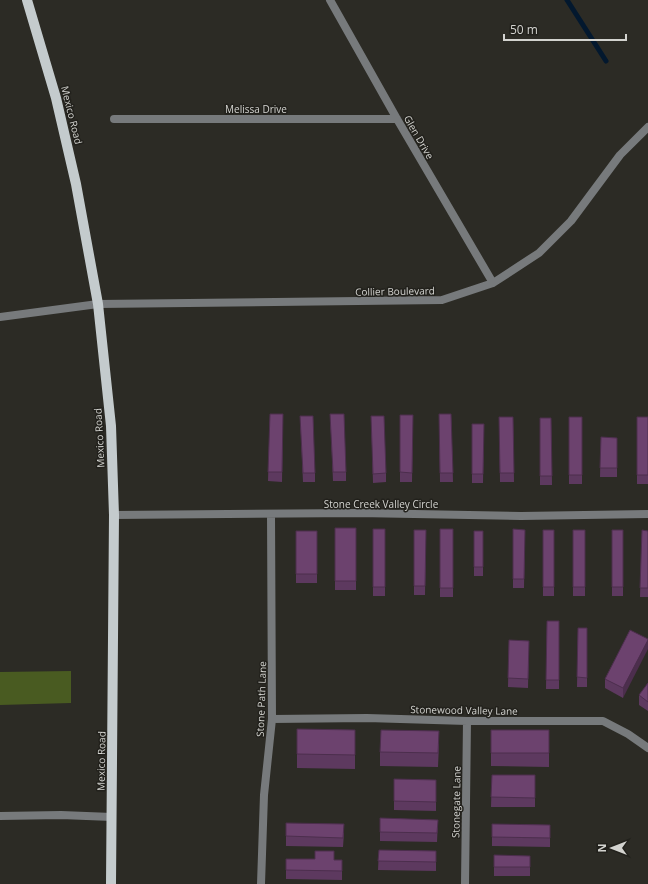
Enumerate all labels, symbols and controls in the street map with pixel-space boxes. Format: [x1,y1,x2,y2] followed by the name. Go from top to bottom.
[504,16,626,42] scale bar
[510,21,538,38] text: 50 m
[58,84,86,146] street label: Mexico Road
[225,102,287,116] street label: Melissa Drive
[401,112,437,162] street label: Glen Drive
[355,283,435,299] street label: Collier Boulevard
[90,408,108,468] street label: Mexico Road
[324,497,439,511] street label: Stone Creek Valley Circle
[253,660,269,737] street label: Stone Path Lane
[410,702,518,718] street label: Stonewood Valley Lane
[93,731,109,791] street label: Mexico Road
[448,765,464,838] street label: Stonegate Lane
[592,828,632,868] north arrow
[594,844,609,852] text: N

